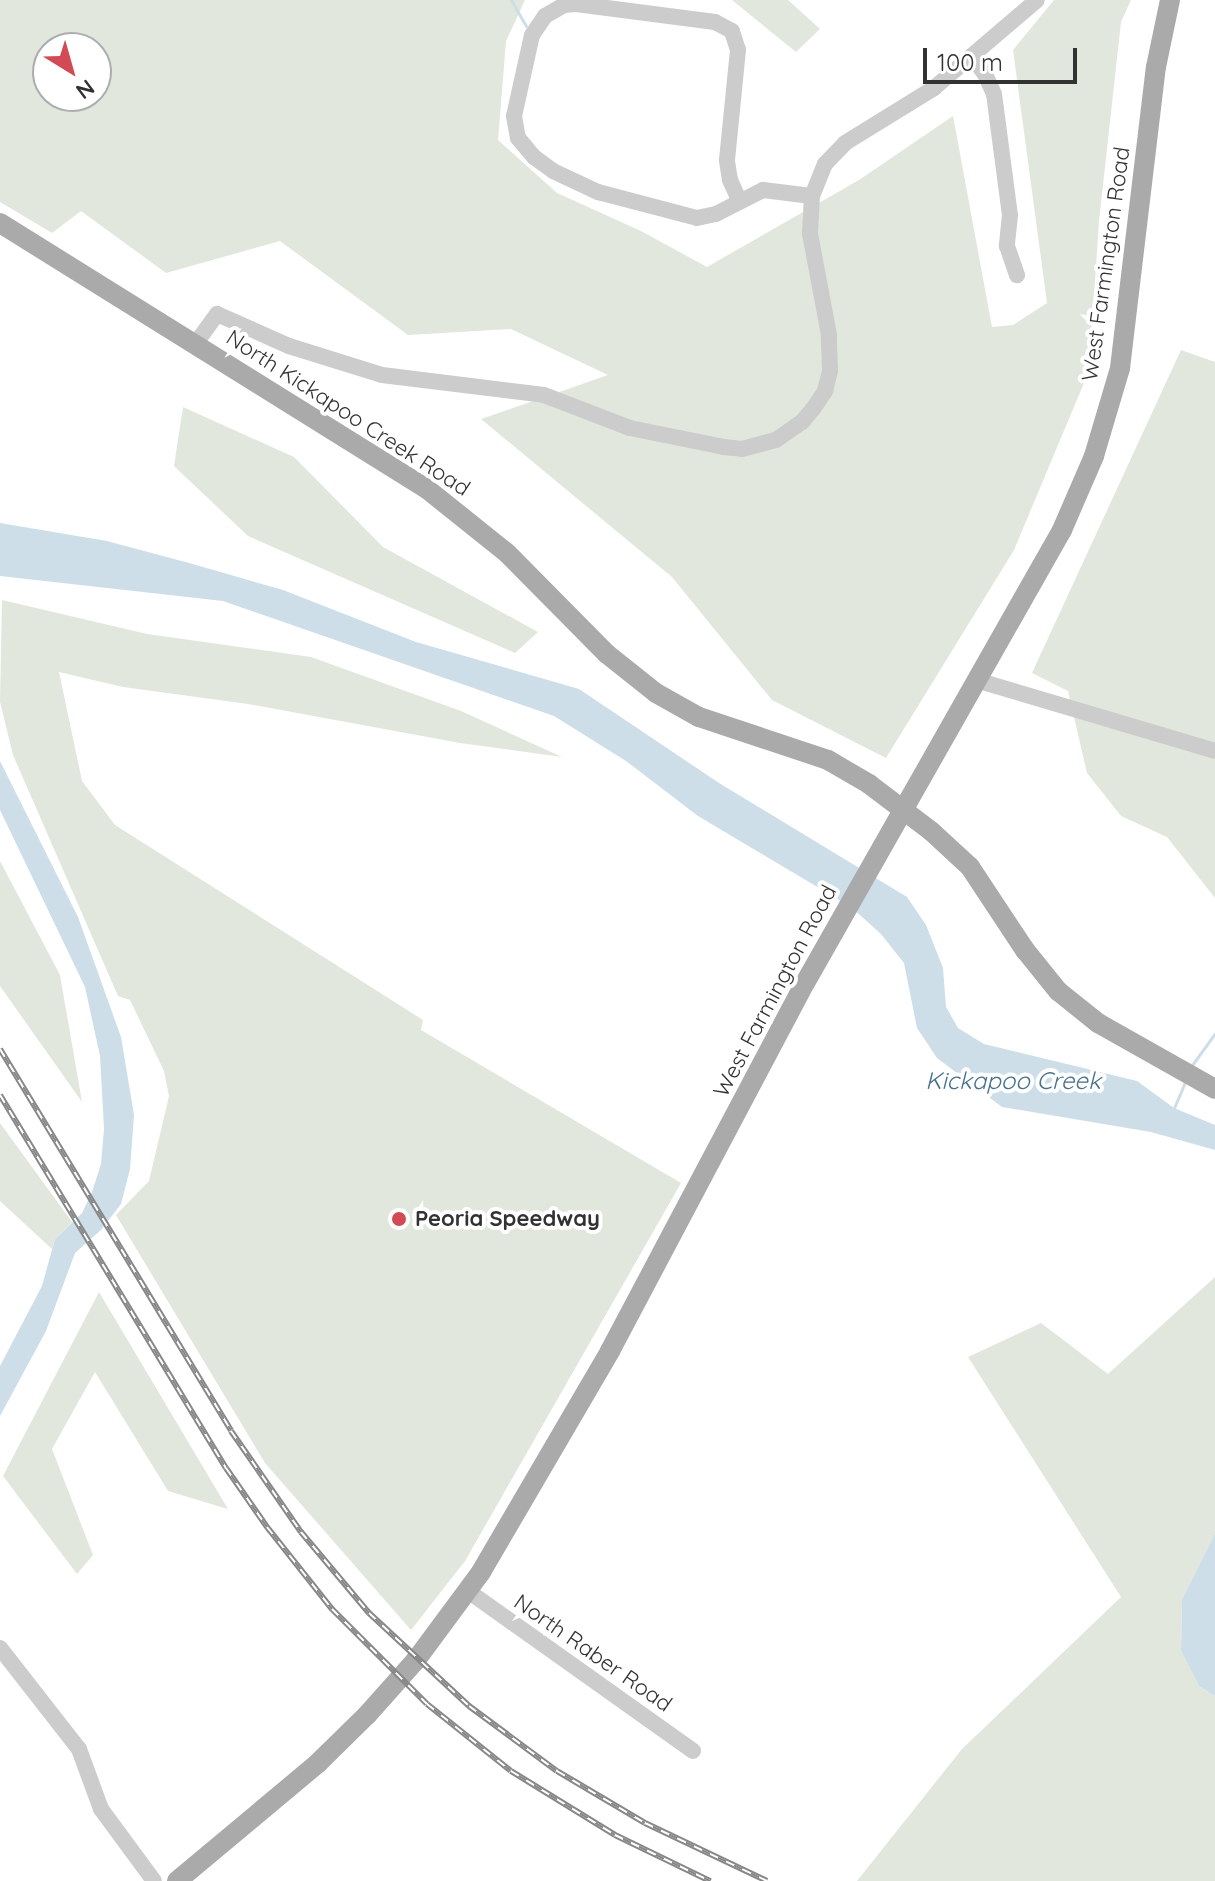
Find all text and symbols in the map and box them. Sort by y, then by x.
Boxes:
north arrow [32,32,112,112]
scale bar [927,32,1081,82]
text: 100 m [937,47,1003,77]
text: N [70,74,100,106]
street label: West Farmington Road [1076,145,1136,383]
street label: North Kickapoo Creek Road [221,324,475,502]
street label: West Farmington Road [708,881,842,1101]
water label: Kickapoo Creek [925,1067,1101,1095]
place label: Peoria Speedway [415,1206,600,1232]
marker: Peoria Speedway [390,1210,408,1228]
street label: North Raber Road [509,1589,677,1717]

